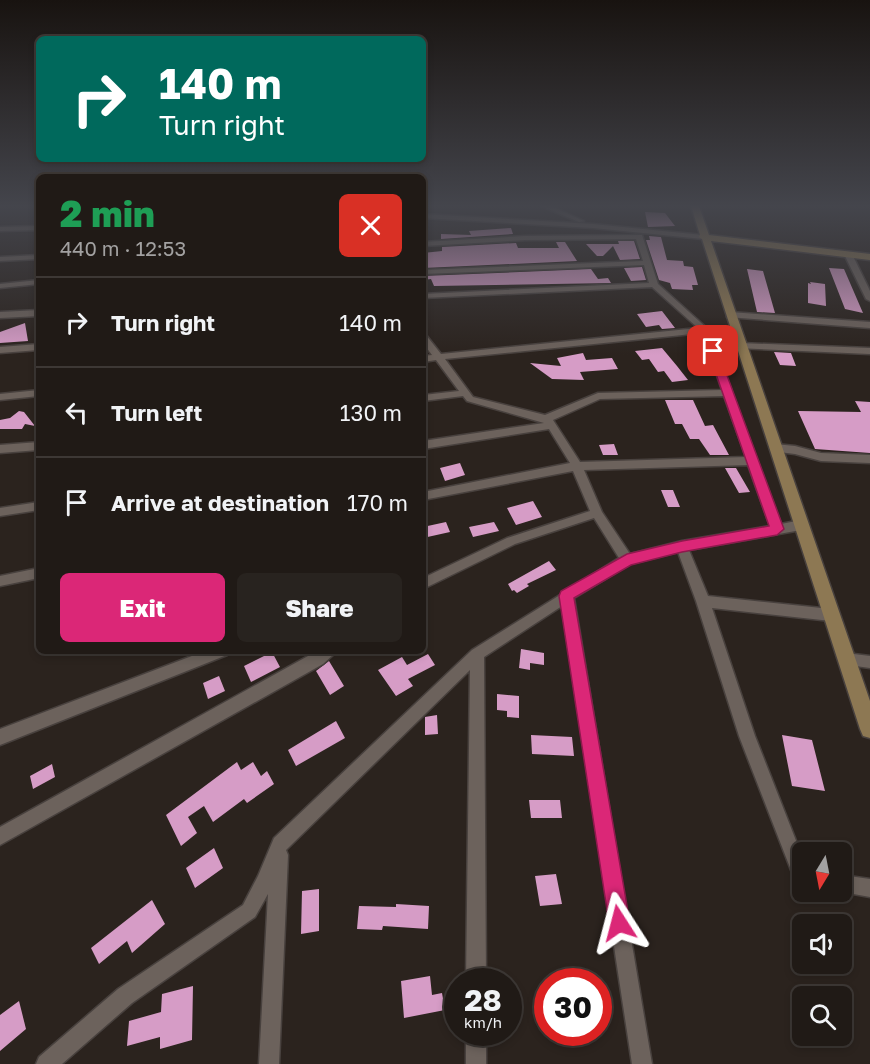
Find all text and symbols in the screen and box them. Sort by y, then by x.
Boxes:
text: 140 m [159,58,281,108]
icon: right [60,60,138,138]
text: Turn right [159,109,285,141]
text: 2 min [60,192,155,235]
button: close [339,194,402,257]
text: 440 m · 12:53 [60,236,186,260]
icon: right [60,306,93,339]
text: Turn right [111,309,215,336]
text: 140 m [339,309,402,336]
pin [687,325,738,376]
icon: arrive [696,334,729,367]
icon: left [60,396,93,429]
text: Turn left [111,399,202,426]
text: 130 m [340,399,402,426]
icon: arrive [60,486,93,519]
text: Arrive at destination [111,489,329,516]
text: 170 m [347,489,408,516]
button: Exit [60,573,225,642]
button: Share [237,573,402,642]
north arrow [792,842,852,902]
map controls [792,842,852,1046]
position arrow [587,891,651,955]
button: sound [792,914,852,974]
speed limit sign: 30 [534,968,612,1046]
text: 28 [464,982,502,1018]
button: search [792,986,852,1046]
text: km/h [464,1013,502,1031]

